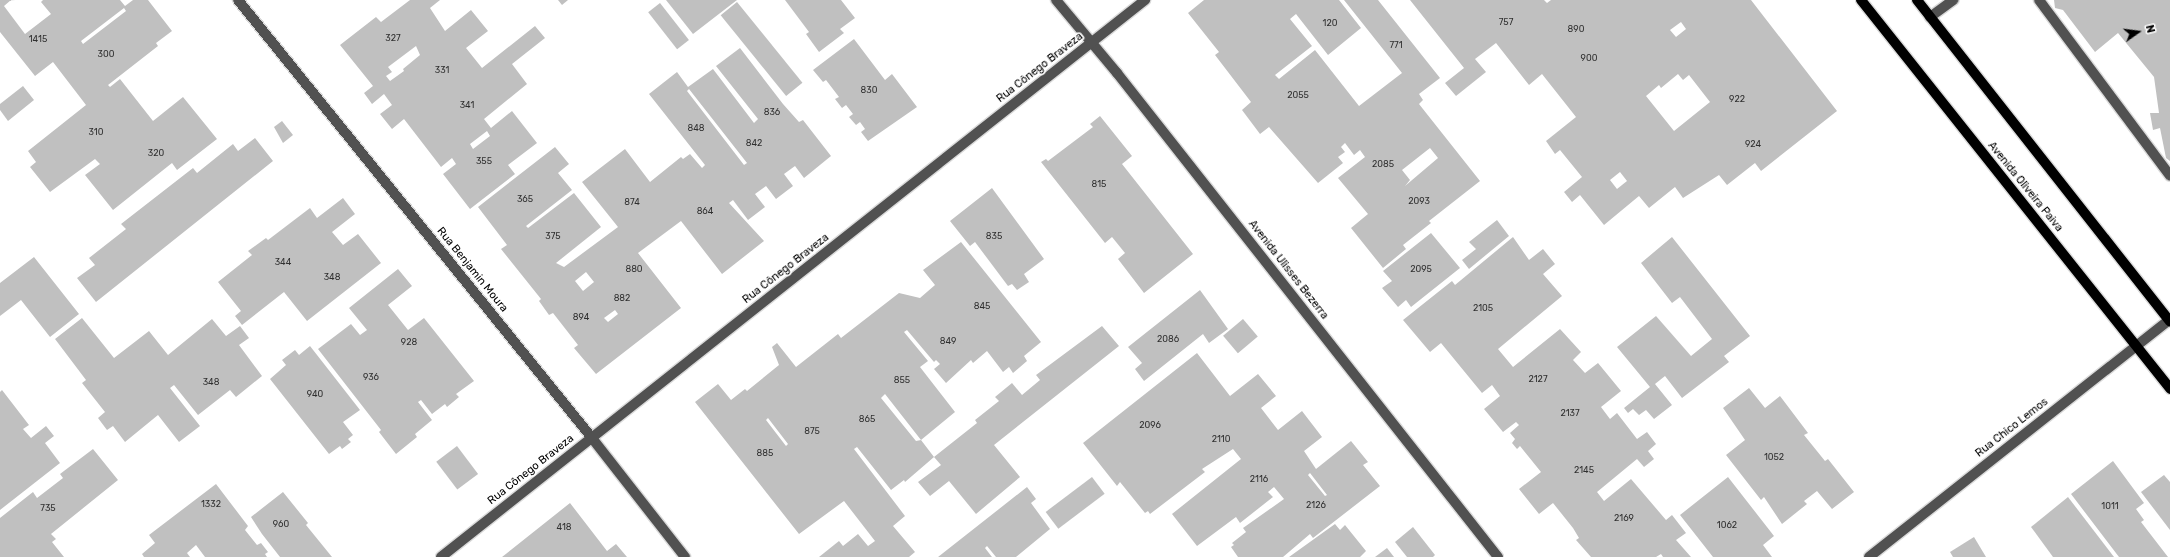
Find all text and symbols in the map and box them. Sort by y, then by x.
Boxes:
north arrow [2118,12,2158,52]
house number: 757 [1499,17,1513,27]
house number: 120 [1323,18,1337,28]
house number: 890 [1568,24,1584,34]
text: N [2143,24,2157,34]
street label: Rua Cônego Braveza [994,30,1086,106]
house number: 327 [385,33,401,43]
house number: 1415 [29,34,47,44]
house number: 771 [1389,40,1403,50]
house number: 300 [98,49,114,59]
house number: 900 [1581,53,1597,63]
house number: 331 [435,65,449,75]
house number: 830 [861,85,877,95]
house number: 2055 [1287,90,1309,100]
house number: 922 [1729,94,1745,104]
house number: 341 [460,100,474,110]
house number: 836 [764,107,780,117]
house number: 848 [687,123,705,133]
house number: 310 [89,127,103,137]
house number: 842 [746,138,762,148]
house number: 924 [1745,139,1761,149]
street label: Avenida Oliveira Paiva [1985,139,2065,235]
house number: 320 [148,148,164,158]
house number: 355 [476,156,492,166]
house number: 2085 [1372,159,1394,169]
house number: 815 [1092,179,1106,189]
house number: 365 [517,194,533,204]
house number: 2093 [1408,196,1430,206]
house number: 874 [624,197,640,207]
house number: 864 [697,206,713,216]
street label: Avenida Ulisses Bezerra [1245,218,1331,322]
street label: Rua Benjamin Moura [434,225,510,315]
house number: 375 [545,231,561,241]
street label: Rua Cônego Braveza [740,231,832,307]
house number: 835 [986,231,1002,241]
house number: 344 [275,257,291,267]
house number: 880 [625,264,643,274]
house number: 2095 [1410,264,1432,274]
house number: 348 [324,272,340,282]
house number: 882 [614,293,630,303]
house number: 845 [974,301,990,311]
house number: 2105 [1473,303,1493,313]
house number: 894 [573,312,589,322]
house number: 2086 [1157,334,1179,344]
house number: 849 [940,336,956,346]
house number: 928 [401,337,417,347]
house number: 936 [363,372,379,382]
house number: 2127 [1528,374,1548,384]
house number: 855 [894,375,910,385]
house number: 348 [203,377,219,387]
house number: 940 [307,389,323,399]
street label: Rua Chico Lemos [1973,396,2051,460]
house number: 2137 [1560,408,1580,418]
house number: 865 [859,414,875,424]
house number: 2096 [1139,420,1161,430]
house number: 875 [804,426,820,436]
street label: Rua Cônego Braveza [485,432,577,508]
house number: 2110 [1212,434,1230,444]
house number: 885 [757,448,773,458]
house number: 1052 [1764,452,1784,462]
house number: 2145 [1574,465,1594,475]
house number: 2116 [1250,474,1268,484]
house number: 1332 [201,499,221,509]
house number: 2126 [1306,500,1326,510]
house number: 1011 [2101,501,2119,511]
house number: 735 [40,503,56,513]
house number: 2169 [1614,513,1634,523]
house number: 960 [273,519,289,529]
house number: 1062 [1717,520,1737,530]
house number: 418 [557,522,571,532]

